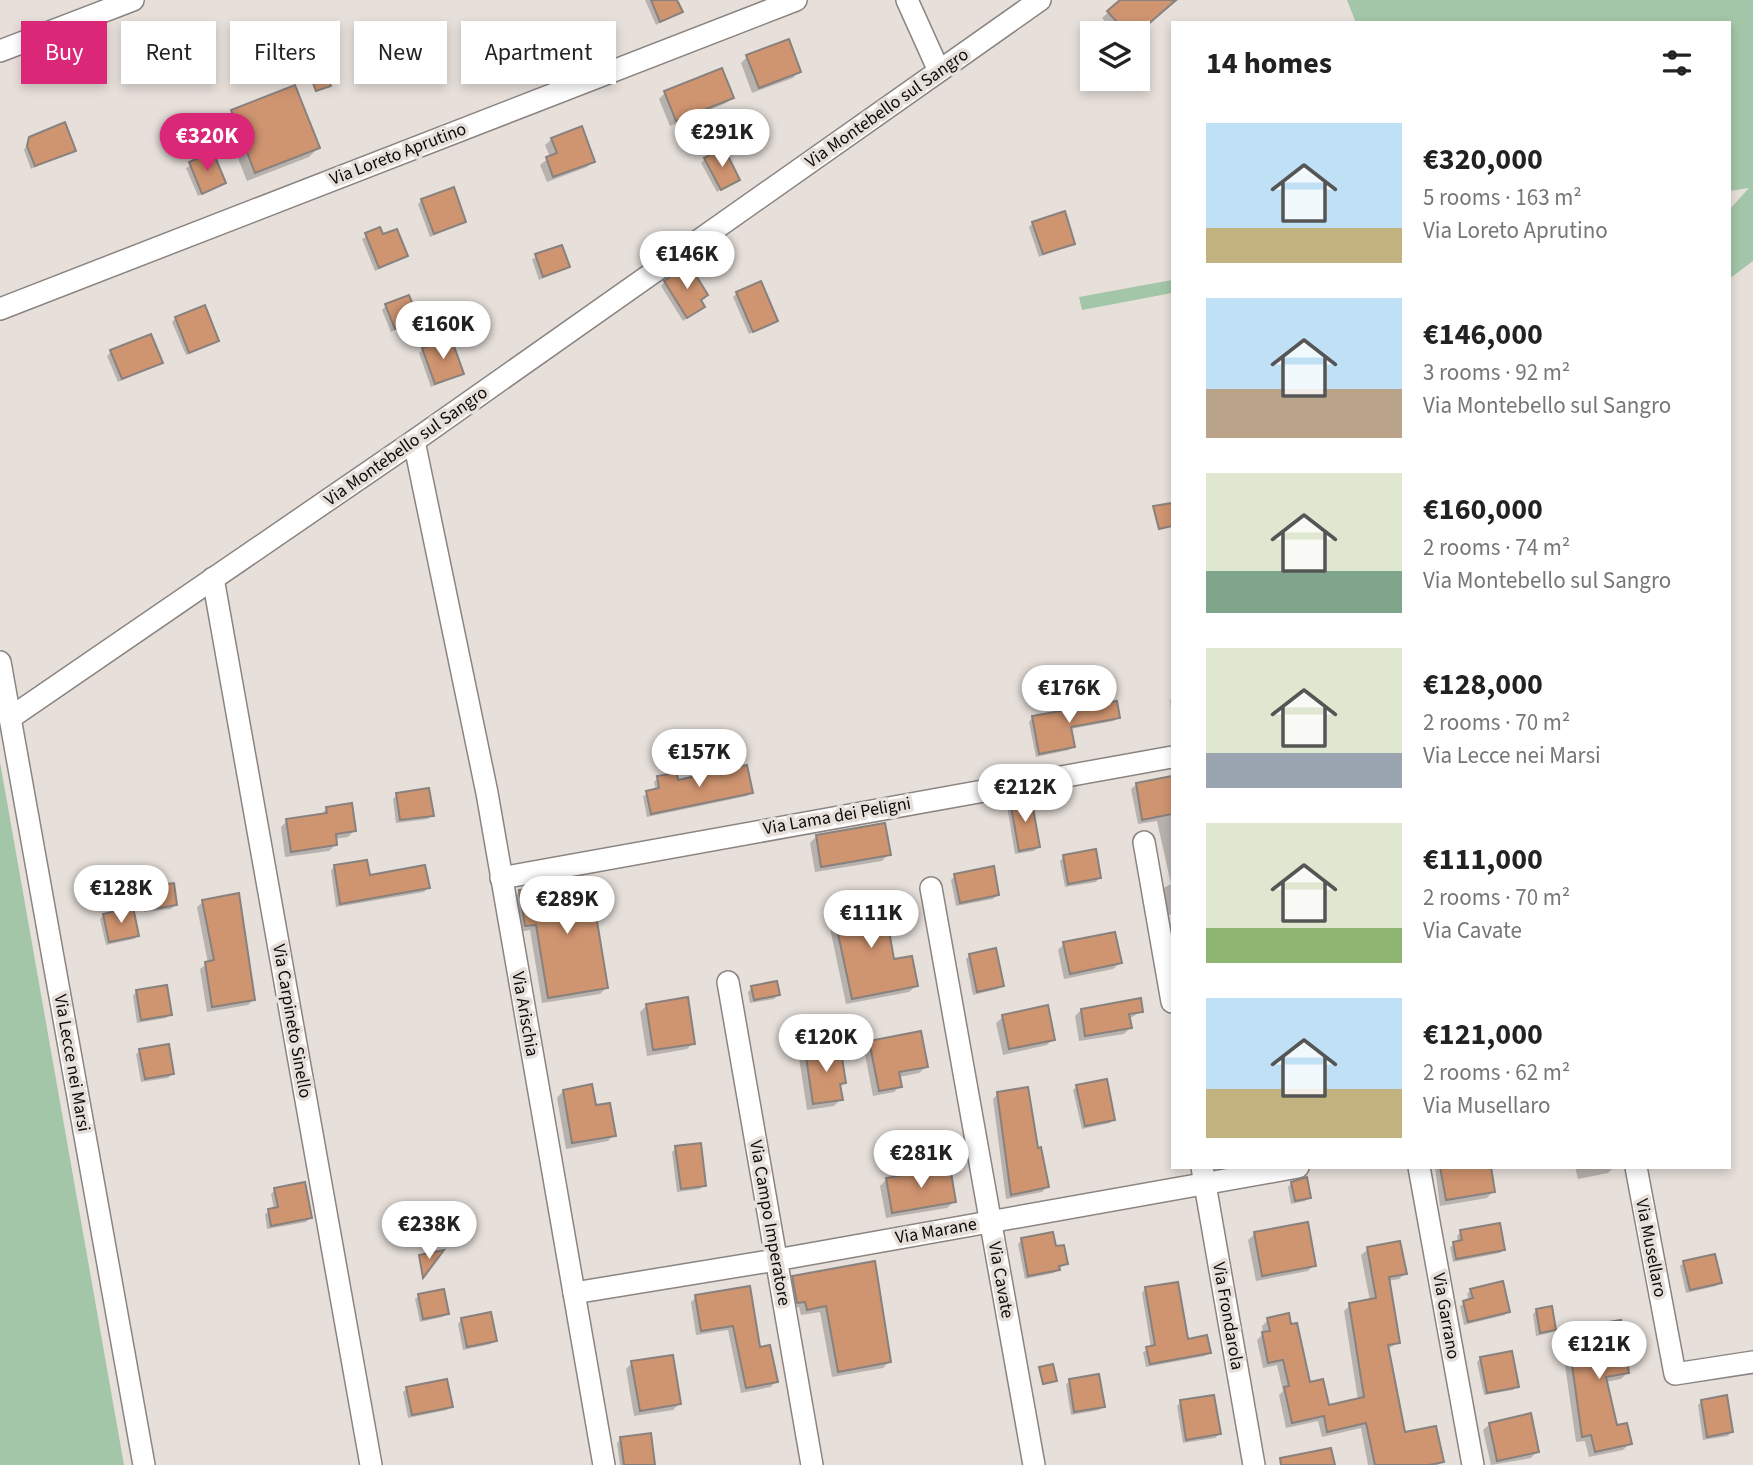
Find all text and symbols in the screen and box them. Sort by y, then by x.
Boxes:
chip: Buy [21,21,107,84]
chip: Rent [121,21,216,84]
chip: Filters [230,21,340,84]
chip: New [354,21,447,84]
chip: Apartment [461,21,616,84]
map controls [1080,21,1150,91]
button: layers [1080,21,1150,91]
street label: Via Montebello sul Sangro [800,42,974,174]
text: 14 homes [1206,42,1332,85]
icon: filters [1658,44,1696,82]
pin: €291K [673,110,771,169]
pin: €320K [158,114,256,173]
text: €291K [691,115,753,148]
street label: Via Loreto Aprutino [326,116,470,192]
text: €320K [176,119,238,152]
text: €320,000 [1423,138,1543,181]
icon: home [1262,151,1346,235]
text: 5 rooms · 163 m² [1423,181,1582,214]
text: Via Loreto Aprutino [1423,214,1608,247]
pin: €146K [638,232,736,291]
text: €146K [656,237,718,270]
pin: €160K [394,302,492,361]
text: €160K [412,307,474,340]
text: €146,000 [1423,313,1543,356]
icon: home [1262,326,1346,410]
text: 3 rooms · 92 m² [1423,356,1570,389]
street label: Via Montebello sul Sangro [319,380,493,512]
text: Via Montebello sul Sangro [1423,389,1671,422]
text: €160,000 [1423,488,1543,531]
icon: home [1262,501,1346,585]
text: 2 rooms · 74 m² [1423,531,1570,564]
text: Via Montebello sul Sangro [1423,564,1671,597]
text: €128,000 [1423,663,1543,706]
pin: €176K [1020,666,1118,725]
text: €176K [1038,671,1100,704]
icon: home [1262,676,1346,760]
text: 2 rooms · 70 m² [1423,706,1570,739]
pin: €157K [650,730,748,789]
text: €157K [668,735,730,768]
text: Via Lecce nei Marsi [1423,739,1601,772]
pin: €212K [976,764,1074,824]
text: €212K [994,770,1056,803]
street label: Via Lama dei Peligni [761,791,913,841]
text: €111,000 [1423,838,1543,881]
icon: home [1262,851,1346,935]
pin: €128K [72,866,170,925]
text: €128K [90,871,152,904]
pin: €289K [518,876,616,936]
text: 2 rooms · 70 m² [1423,881,1570,914]
text: €289K [536,882,598,915]
pin: €111K [822,890,920,950]
text: €111K [840,896,902,929]
text: Via Cavate [1423,914,1522,947]
street label: Via Carpineto Sinello [266,942,318,1100]
street label: Via Arischia [505,970,545,1058]
street label: Via Lecce nei Marsi [48,992,96,1134]
text: €121,000 [1423,1013,1543,1056]
pin: €120K [777,1014,875,1074]
text: €120K [795,1020,857,1053]
icon: home [1262,1026,1346,1110]
text: 2 rooms · 62 m² [1423,1056,1570,1089]
text: Via Musellaro [1423,1089,1551,1122]
pin: €281K [872,1130,970,1190]
text: €281K [890,1136,952,1169]
street label: Via Campo Imperatore [743,1138,797,1308]
street label: Via Musellaro [1629,1197,1673,1299]
pin: €238K [380,1202,478,1261]
text: €238K [398,1207,460,1240]
street label: Via Marane [893,1212,979,1250]
street label: Via Cavate [982,1240,1020,1320]
street label: Via Frondarola [1206,1260,1250,1372]
street label: Via Garrano [1426,1271,1466,1361]
pin: €121K [1550,1322,1648,1381]
text: €121K [1568,1327,1630,1360]

